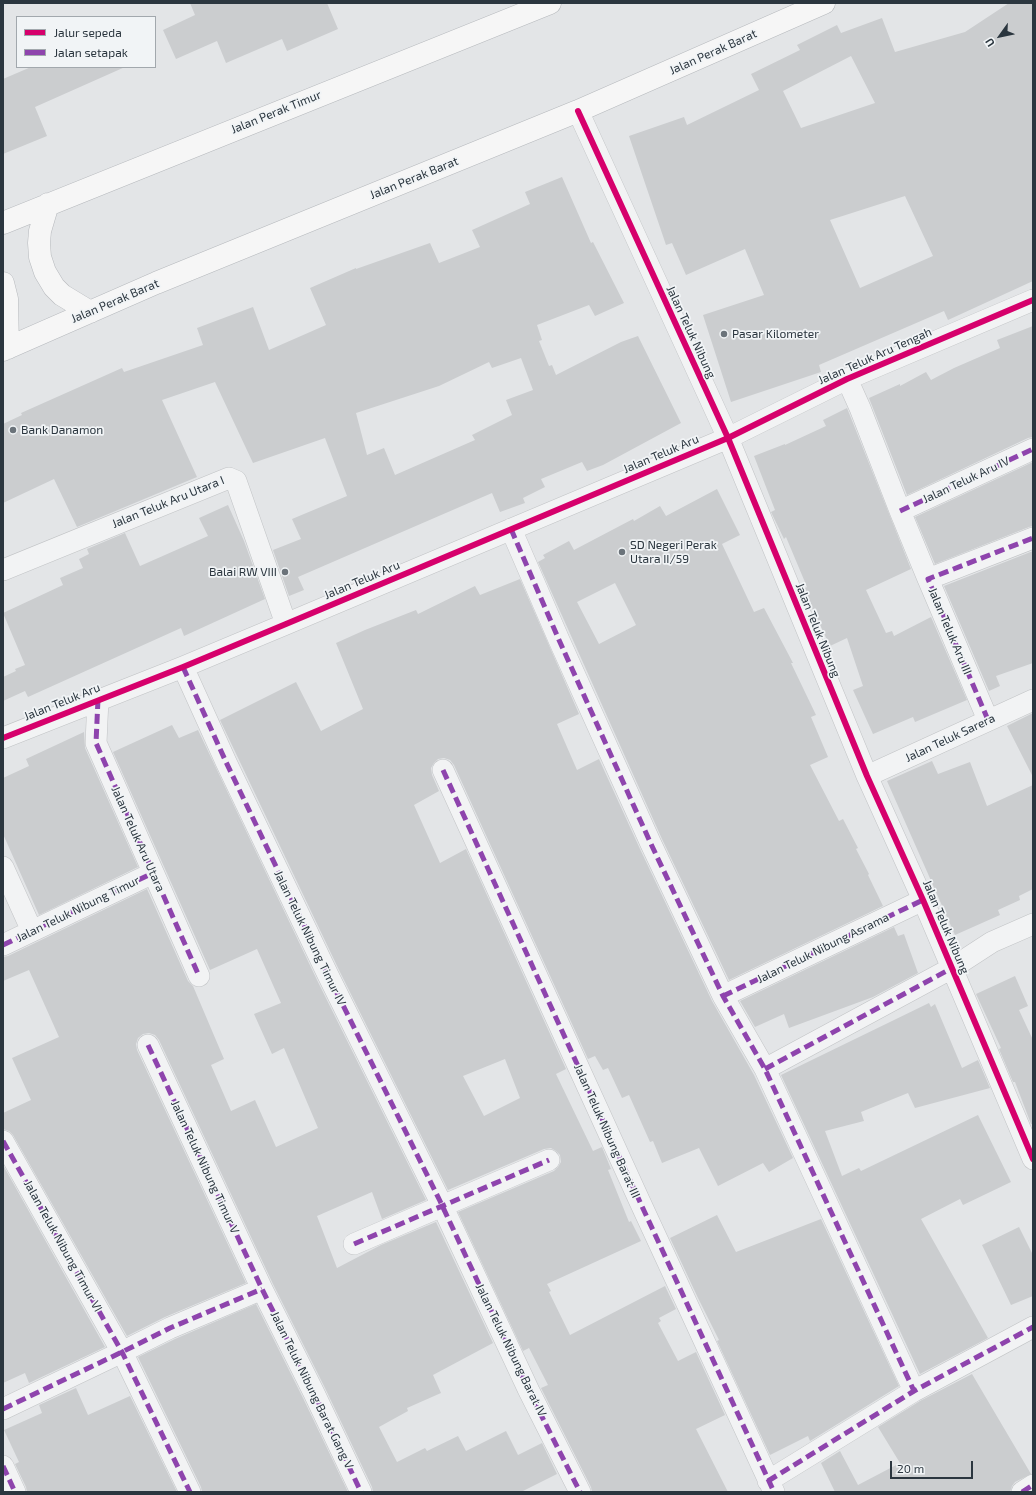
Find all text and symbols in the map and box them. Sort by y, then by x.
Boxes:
legend [16,16,156,68]
north arrow [980,16,1020,56]
text: Jalur sepeda [54,25,122,39]
street label: Jalan Perak Barat [667,26,759,78]
text: U [982,36,997,50]
text: Jalan setapak [54,45,128,59]
street label: Jalan Perak Timur [229,87,323,137]
street label: Jalan Perak Barat [368,154,460,202]
street label: Jalan Perak Barat [69,276,161,326]
street label: Jalan Teluk Nibung [663,283,719,381]
street label: Jalan Teluk Aru Tengah [816,324,934,388]
place label: Pasar Kilometer [732,327,819,341]
marker: Pasar Kilometer [719,329,729,339]
place label: Bank Danamon [21,423,103,437]
marker: Bank Danamon [8,425,18,435]
street label: Jalan Teluk Aru [621,432,701,476]
street label: Jalan Teluk Aru IV [920,454,1012,506]
street label: Jalan Teluk Aru Utara I [110,473,226,531]
place label: SD Negeri Perak Utara II/59 [630,538,717,566]
marker: SD Negeri Perak Utara II/59 [617,547,627,557]
street label: Jalan Teluk Aru [322,558,402,602]
place label: Balai RW VIII [209,565,277,579]
marker: Balai RW VIII [280,567,290,577]
street label: Jalan Teluk Nibung [792,581,844,679]
street label: Jalan Teluk Aru III [925,585,975,677]
street label: Jalan Teluk Aru [22,680,102,724]
street label: Jalan Teluk Sarera [903,711,997,765]
street label: Jalan Teluk Aru Utara [108,784,168,894]
street label: Jalan Teluk Nibung Timur IV [271,868,349,1008]
street label: Jalan Teluk Nibung Timur [14,873,142,945]
street label: Jalan Teluk Nibung [920,878,972,976]
street label: Jalan Teluk Nibung Asrama [755,910,891,986]
street label: Jalan Teluk Nibung Barat III [571,1062,643,1200]
street label: Jalan Teluk Nibung Timur V [168,1098,242,1236]
street label: Jalan Teluk Nibung Timur VI [21,1178,105,1314]
street label: Jalan Teluk Nibung Barat IV [472,1281,550,1419]
street label: Jalan Teluk Nibung Barat Gang V [267,1309,357,1471]
scale bar [892,1453,975,1479]
text: 20 m [897,1461,924,1475]

